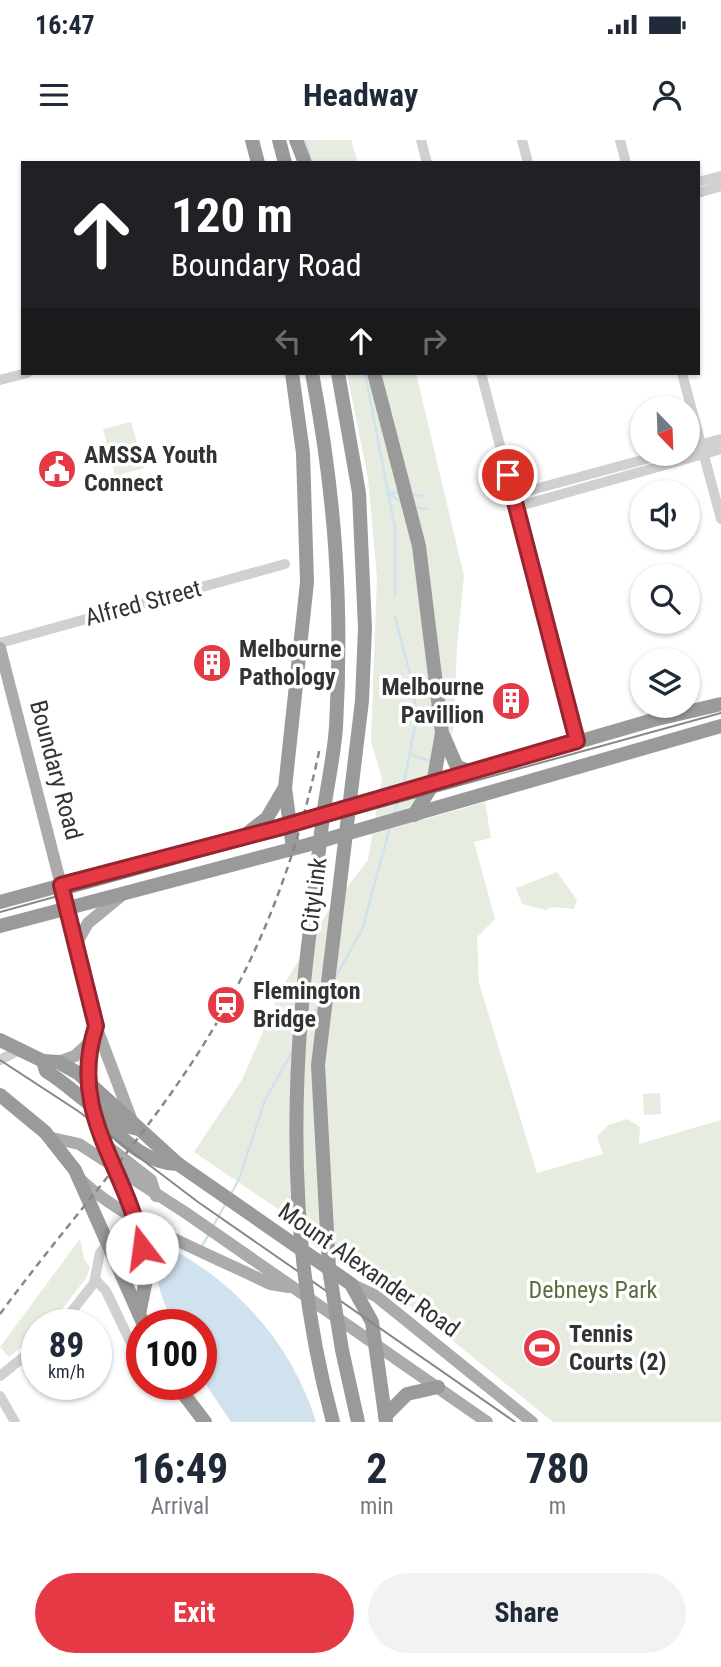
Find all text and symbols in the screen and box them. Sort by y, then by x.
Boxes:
text: 16:47 [35,10,95,40]
icon: menu [35,76,73,114]
text: Headway [303,76,418,114]
icon: person [648,76,686,114]
text: 120 m [171,187,293,244]
icon: ahead [56,189,147,280]
text: Boundary Road [171,246,362,284]
icon: left [269,322,307,360]
icon: ahead [342,322,380,360]
icon: right [415,322,453,360]
north arrow [630,396,700,466]
map controls [630,396,700,718]
place label: AMSSA Youth Connect [84,441,217,497]
pin [478,445,538,505]
public building icon: AMSSA Youth Connect [36,448,78,490]
icon: arrive [489,456,527,494]
button: sound [630,480,700,550]
button: search [630,564,700,634]
street label: Alfred Street [82,574,204,632]
place label: Melbourne Pathology [239,635,342,691]
building icon: Melbourne Pathology [191,642,233,684]
button: layers [630,648,700,718]
place label: Melbourne Pavillion [381,673,484,729]
building icon: Melbourne Pavillion [490,680,532,722]
street label: Boundary Road [24,697,88,843]
street label: CityLink [295,856,333,934]
place label: Flemington Bridge [253,977,360,1033]
station icon: Flemington Bridge [205,984,247,1026]
street label: Mount Alexander Road [273,1197,465,1343]
position arrow [105,1211,179,1285]
park label: Debneys Park [529,1276,658,1304]
speed limit sign: 100 [126,1309,217,1400]
place label: Tennis Courts (2) [569,1320,666,1376]
text: 89 [49,1325,84,1366]
sports icon: Tennis Courts (2) [521,1327,563,1369]
text: km/h [48,1361,85,1382]
text: 16:49 [132,1444,228,1493]
text: 2 [366,1444,387,1493]
text: 780 [525,1444,589,1493]
text: Arrival [151,1493,209,1520]
text: min [360,1493,394,1520]
text: m [549,1493,566,1520]
button: Exit [35,1573,354,1653]
button: Share [368,1573,686,1653]

